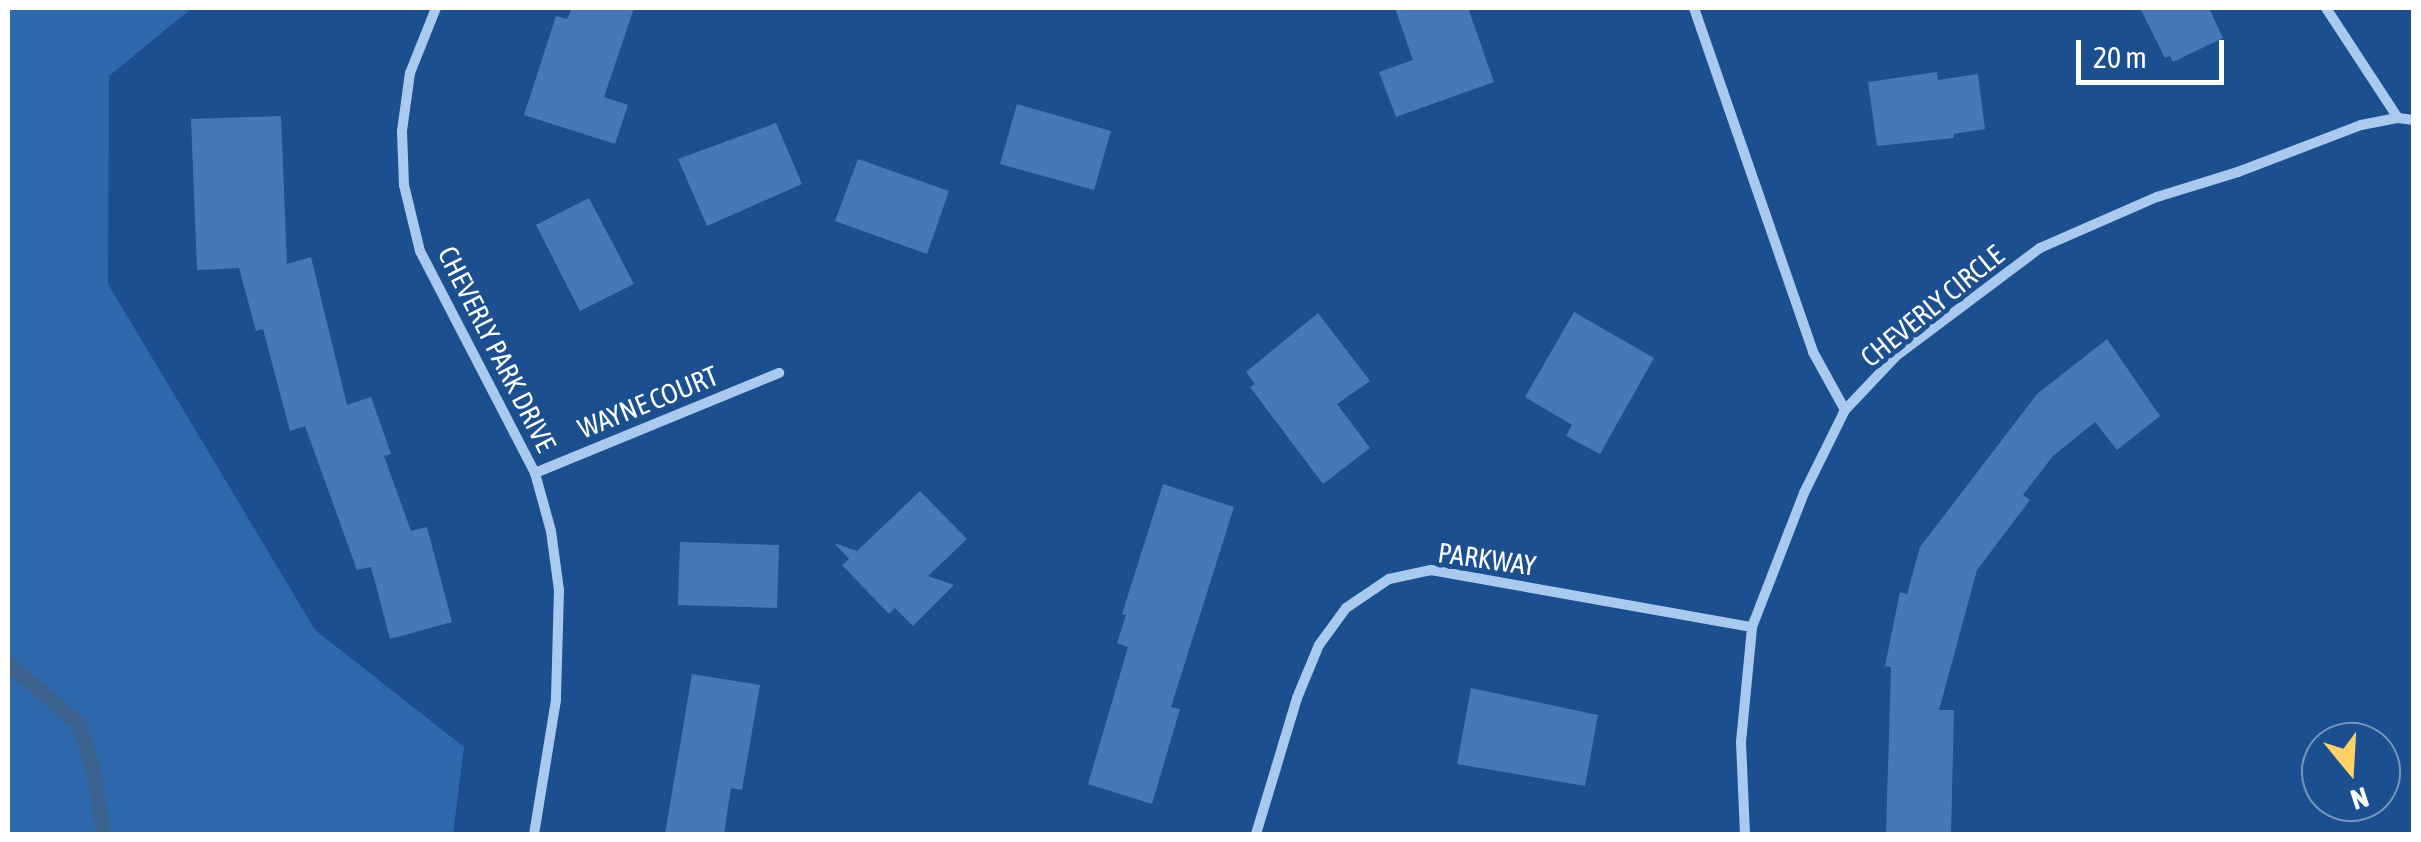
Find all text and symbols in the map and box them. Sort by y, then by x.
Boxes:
scale bar [2081,20,2228,82]
text: 20 m [2093,40,2147,74]
street label: CHEVERLY CIRCLE [1854,238,2010,374]
street label: CHEVERLY PARK DRIVE [431,241,563,457]
street label: WAYNE COURT [573,359,723,445]
street label: PARKWAY [1436,536,1538,582]
north arrow [2301,722,2401,822]
text: N [2347,781,2372,816]

